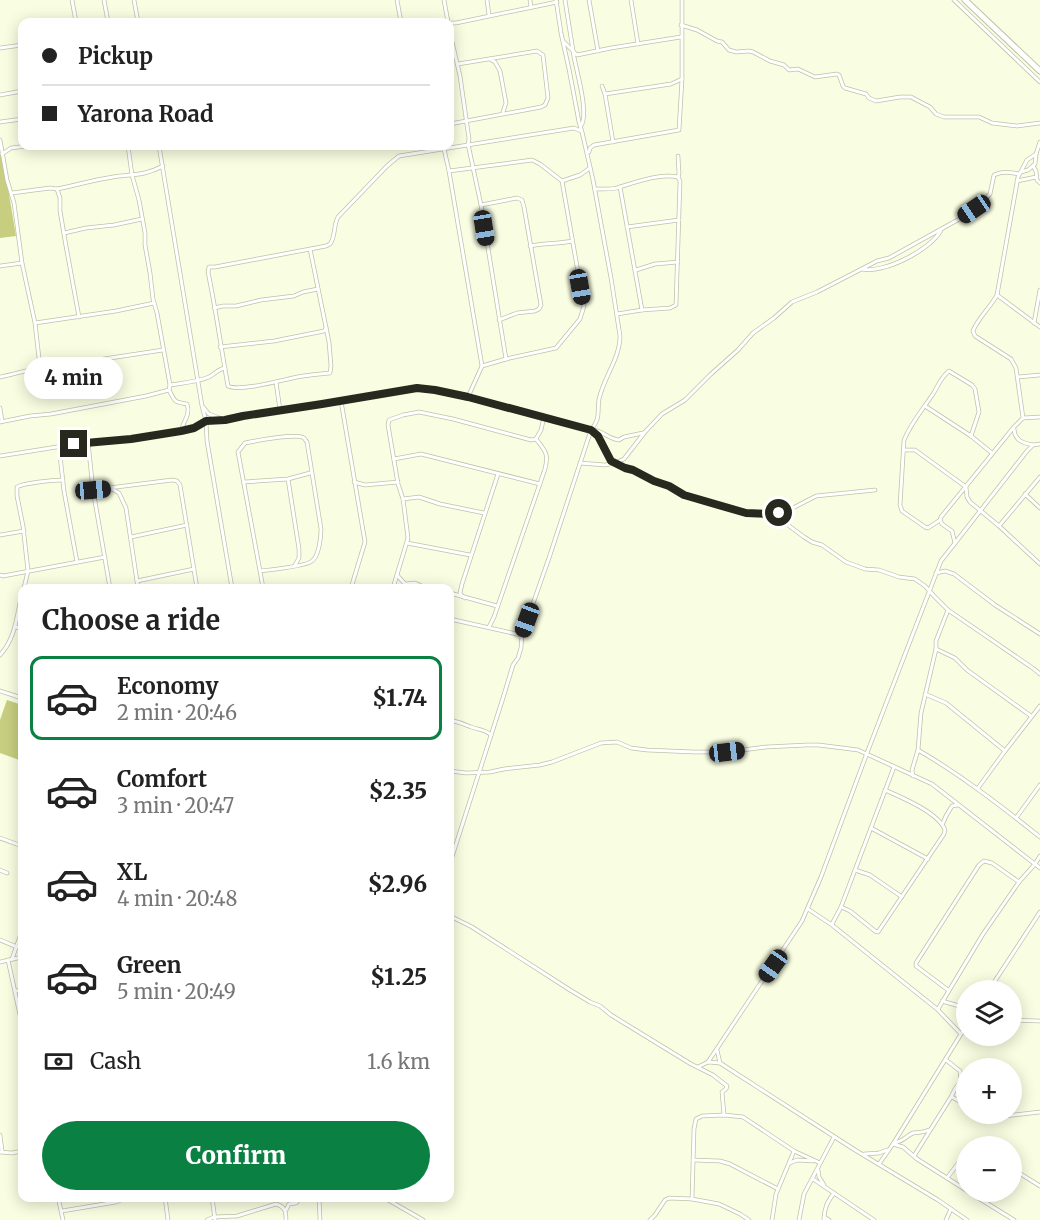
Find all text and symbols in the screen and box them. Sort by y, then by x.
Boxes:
text: Pickup [78,42,153,70]
text: Yarona Road [78,100,214,128]
car [954,191,994,227]
car [472,209,496,247]
car [568,268,592,306]
callout: 4 min [25,357,124,399]
text: 4 min [44,365,103,390]
route end [60,430,87,457]
car [74,479,112,501]
route start [765,499,792,526]
car [512,600,542,640]
text: Choose a ride [42,603,220,637]
icon: car [45,671,99,725]
text: Economy [117,672,218,700]
text: $1.74 [372,684,427,712]
text: 2 min · 20:46 [117,700,237,725]
car [708,741,746,763]
icon: car [45,764,99,818]
text: Comfort [117,765,207,793]
text: $2.35 [369,777,427,805]
text: 3 min · 20:47 [117,793,234,818]
icon: car [45,857,99,911]
text: XL [117,858,147,886]
text: $2.96 [368,870,427,898]
text: 4 min · 20:48 [117,886,237,911]
car [755,946,791,986]
icon: car [45,950,99,1004]
text: Green [117,951,181,979]
text: $1.25 [370,963,427,991]
text: 5 min · 20:49 [117,979,236,1004]
map controls [956,980,1022,1202]
button: layers [956,980,1022,1046]
icon: cash [42,1045,75,1078]
text: Cash [90,1047,141,1075]
text: 1.6 km [367,1049,430,1074]
button: + [956,1058,1022,1124]
button: Confirm [42,1121,430,1190]
button: − [956,1136,1022,1202]

